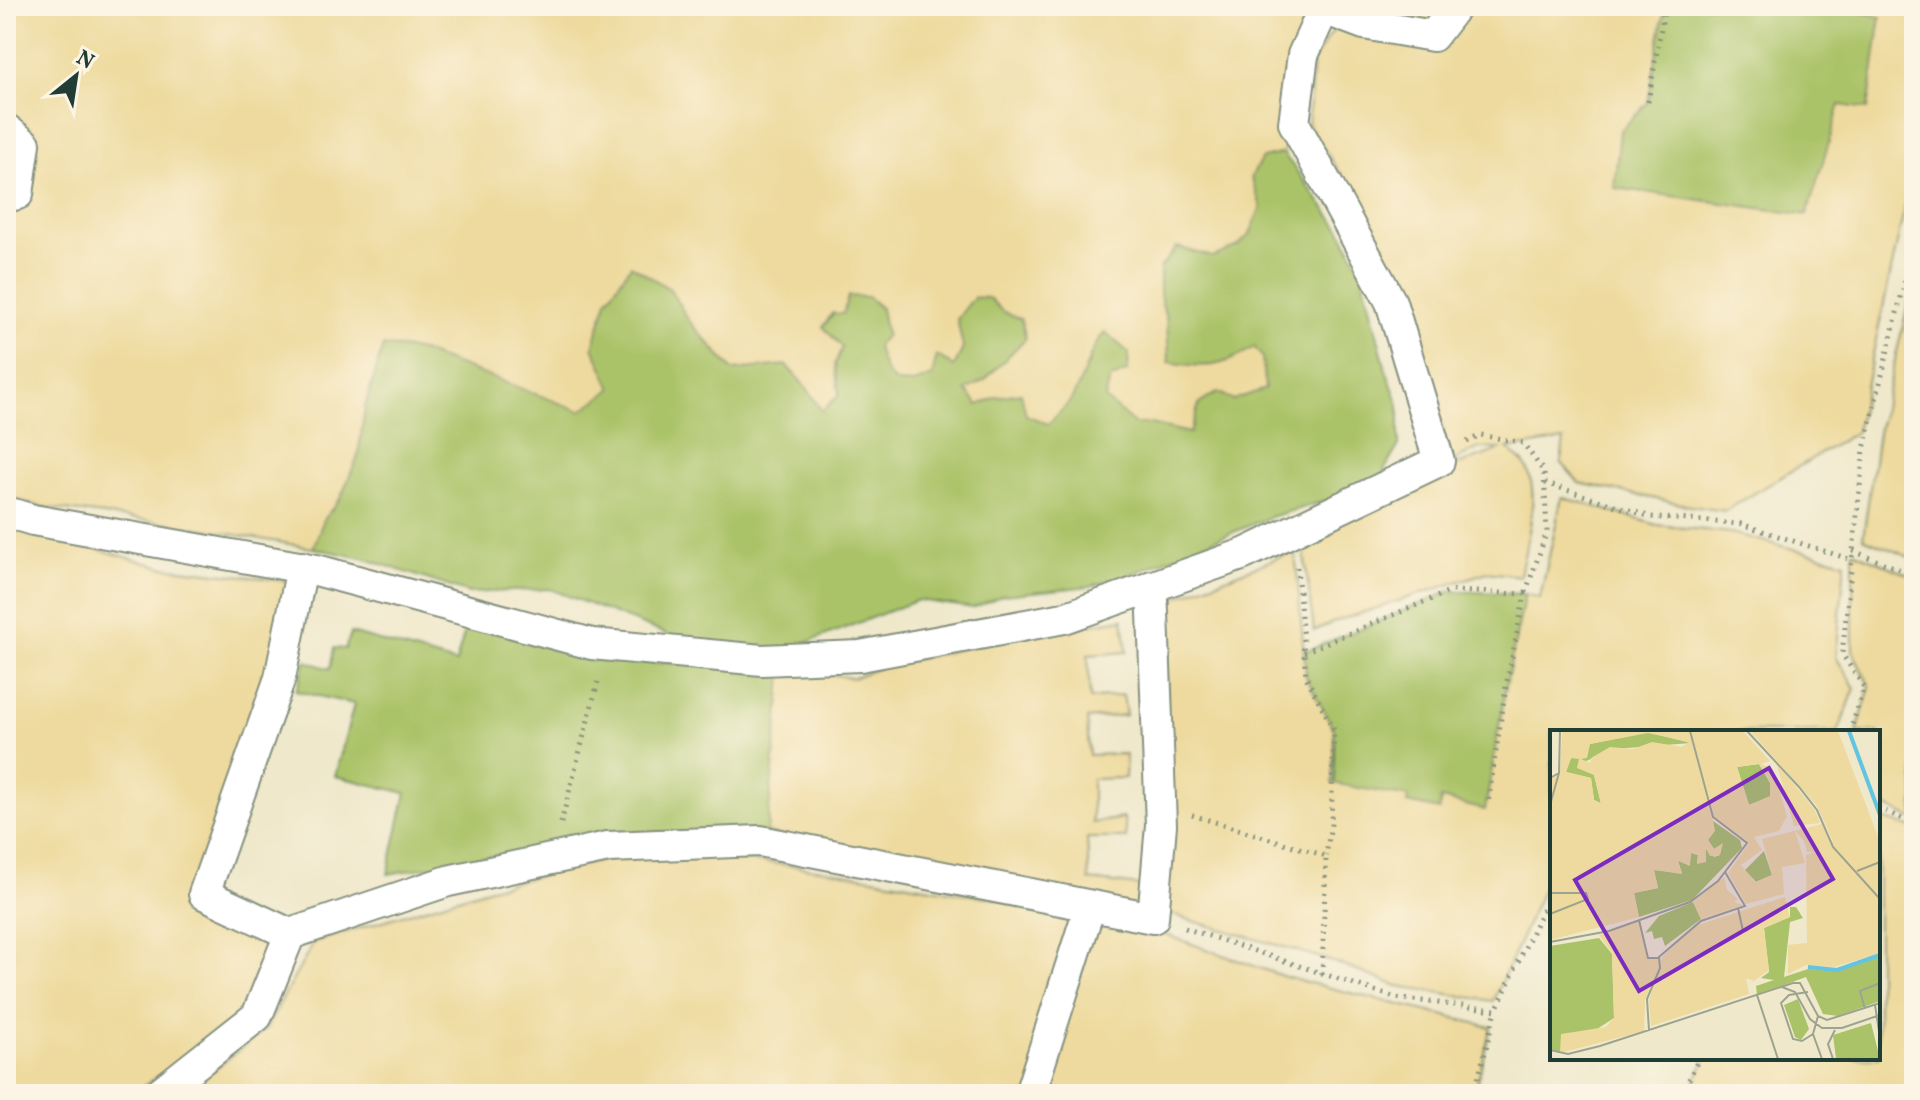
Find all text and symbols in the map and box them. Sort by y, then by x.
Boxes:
north arrow [36,36,116,116]
text: N [70,43,99,78]
inset map [1550,730,1880,1060]

